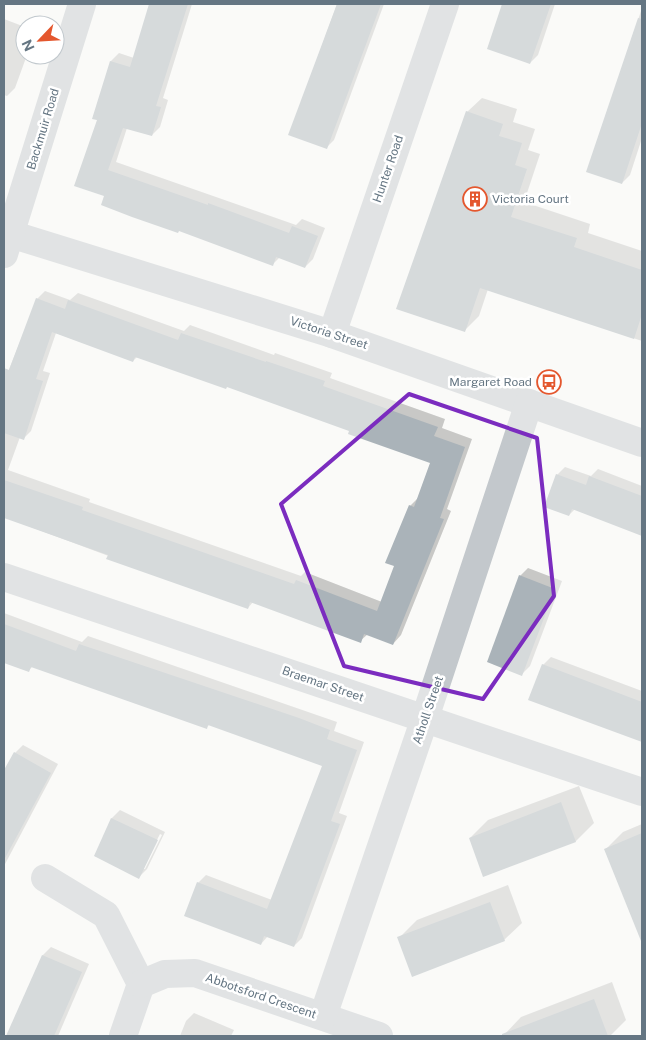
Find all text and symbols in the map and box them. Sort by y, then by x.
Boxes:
north arrow [15,15,65,65]
text: N [19,37,38,54]
street label: Backmuir Road [24,87,62,171]
street label: Hunter Road [370,134,406,204]
building icon: Victoria Court [462,186,488,212]
place label: Victoria Court [492,192,569,206]
street label: Victoria Street [288,314,370,352]
bus stop icon: Margaret Road [536,369,562,395]
place label: Margaret Road [449,375,532,389]
street label: Braemar Street [280,663,366,705]
street label: Atholl Street [410,674,446,746]
street label: Abbotsford Crescent [204,970,319,1022]

